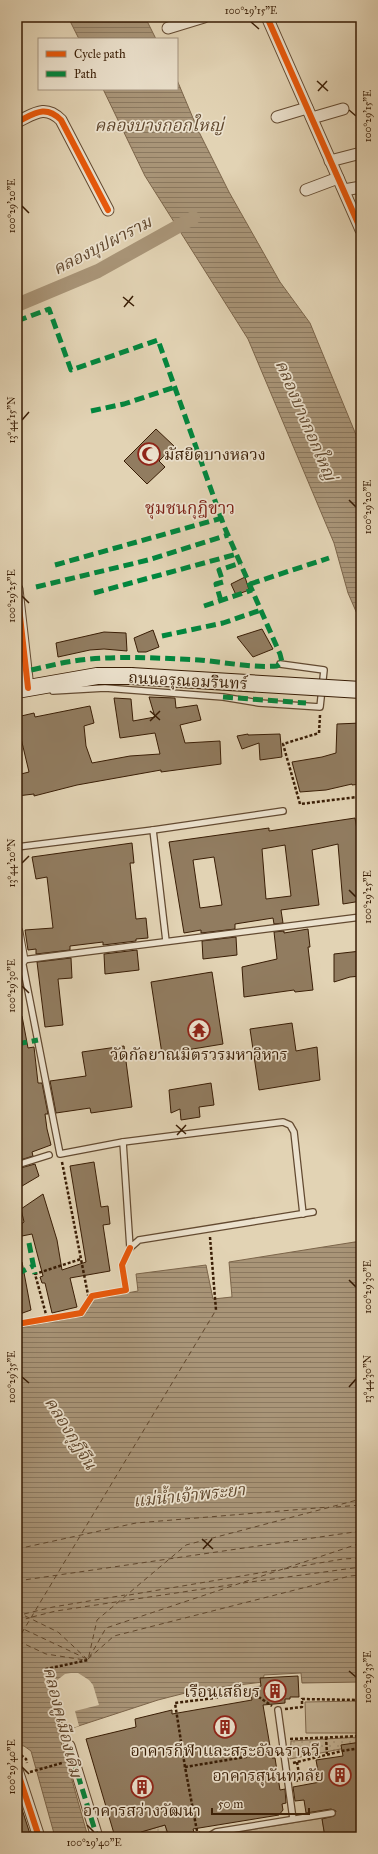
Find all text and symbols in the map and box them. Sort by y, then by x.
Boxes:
text: 100°29'15"E [225,5,277,17]
legend [38,38,178,90]
text: Cycle path [74,47,126,61]
text: Path [74,67,97,81]
text: 100°29'15"E [362,90,374,142]
water label: คลองบางกอกใหญ่ [94,113,227,136]
text: 100°29'20"E [6,179,18,233]
water label: คลองบุปผาราม [49,211,156,279]
water label: คลองบางกอกใหญ่ [271,356,343,486]
text: 13°44'15"N [6,396,18,443]
mosque icon: มัสยิดบางหลวง [136,441,162,467]
place label: มัสยิดบางหลวง [164,445,266,464]
text: 100°29'20"E [362,480,374,534]
district label: ชุมชนกุฎิขาว [145,498,235,520]
text: 100°29'25"E [6,569,18,623]
street label: ถนนอรุณอมรินทร์ [128,668,249,695]
text: 13°44'20"N [6,838,18,888]
text: 100°29'25"E [362,870,374,924]
text: 100°29'30"E [6,959,18,1013]
temple icon: วัดกัลยาณมิตรวรมหาวิหาร [186,1017,212,1043]
place label: วัดกัลยาณมิตรวรมหาวิหาร [110,1045,288,1064]
text: 100°29'30"E [362,1260,374,1314]
text: 100°29'35"E [6,1351,18,1403]
text: 13°44'30"N [362,1354,374,1403]
water label: คลองกุฎีจีน [40,1393,102,1474]
water label: แม่น้ำเจ้าพระยา [132,1477,247,1512]
text: 100°29'35"E [362,1651,374,1703]
water label: คลองคูเมืองเดิม [39,1665,87,1780]
building icon: เรือนเสถียร [262,1678,288,1704]
place label: เรือนเสถียร [184,1682,260,1701]
building icon: อาคารกีฬาและสระอัจฉราฉวี [212,1714,238,1740]
text: 100°29'40"E [6,1739,18,1795]
place label: อาคารกีฬาและสระอัจฉราฉวี [130,1741,320,1760]
building icon: อาคารสุนันทาลัย [327,1762,353,1788]
place label: อาคารสุนันทาลัย [213,1766,324,1787]
building icon: อาคารสว่างวัฒนา [129,1774,155,1800]
scale bar [212,1790,309,1816]
text: 50 m [218,1797,243,1811]
place label: อาคารสว่างวัฒนา [83,1801,201,1820]
text: 100°29'40"E [66,1837,122,1849]

